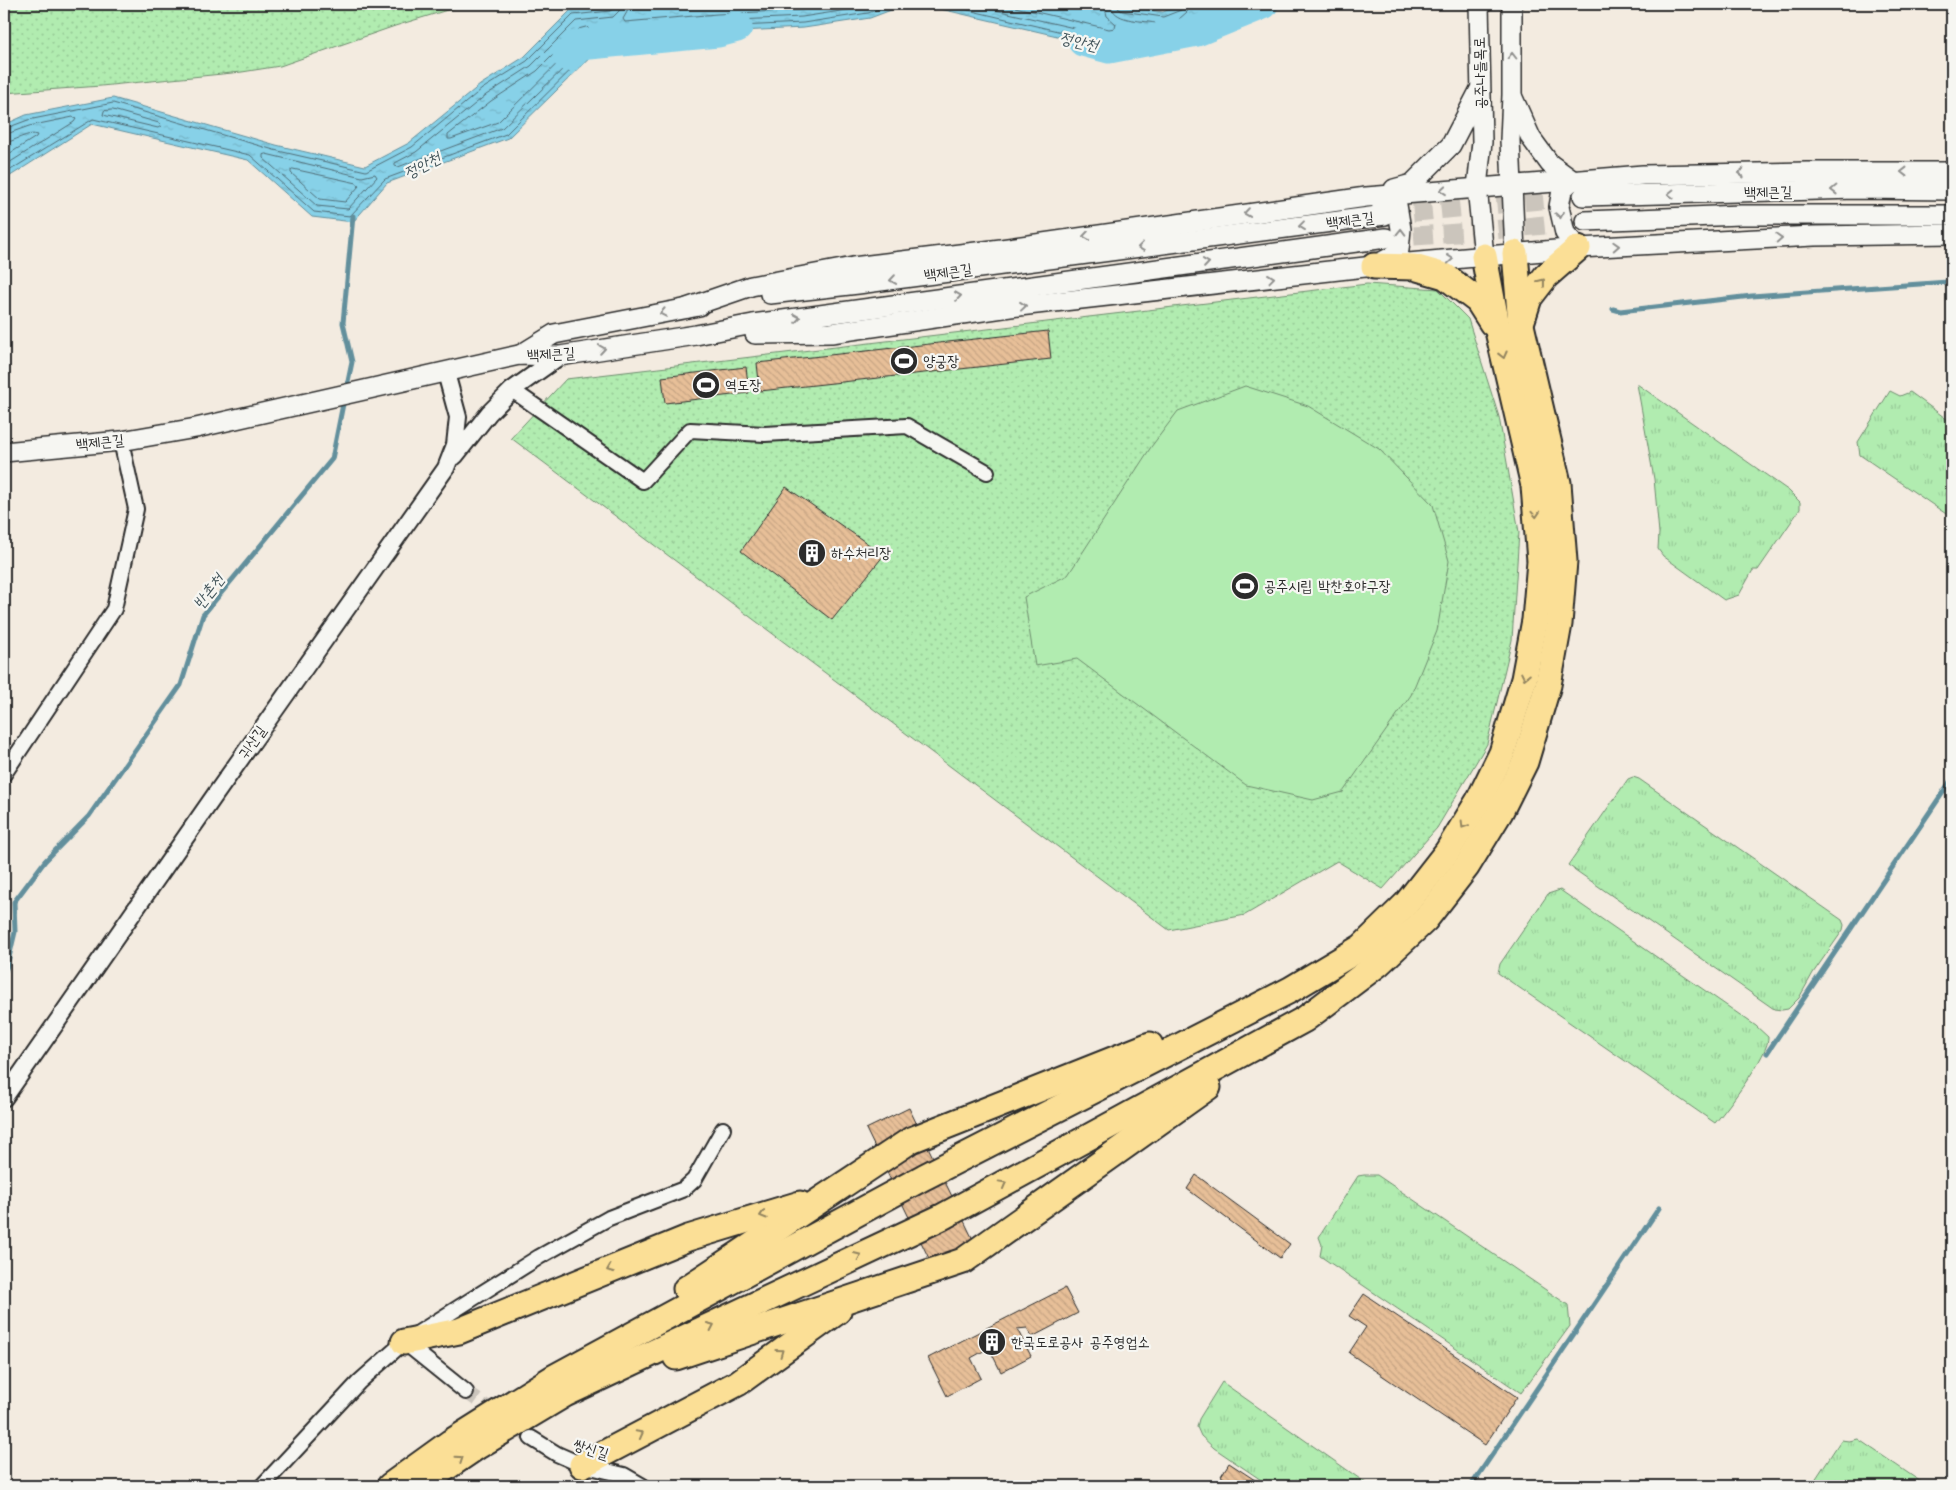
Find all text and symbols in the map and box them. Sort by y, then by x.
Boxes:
water label: 정안천 [1057,26,1102,59]
street label: 공주나들목로 [1468,37,1494,109]
one-way arrow [1507,52,1517,60]
water label: 정안천 [400,145,448,186]
one-way arrow [1899,167,1907,177]
one-way arrow [1737,168,1744,178]
street label: 백제큰길 [1744,181,1792,205]
one-way arrow [1438,185,1446,196]
one-way arrow [1829,185,1837,195]
one-way arrow [1667,189,1674,199]
street label: 백제큰길 [1325,206,1376,236]
one-way arrow [1242,207,1250,218]
one-way arrow [1555,210,1565,219]
one-way arrow [1298,220,1306,231]
one-way arrow [1395,227,1406,235]
one-way arrow [1081,231,1090,241]
one-way arrow [1775,233,1783,243]
one-way arrow [1612,240,1620,251]
one-way arrow [1136,241,1144,252]
one-way arrow [1447,254,1455,265]
street label: 백제큰길 [923,258,974,288]
one-way arrow [1201,258,1210,268]
one-way arrow [1268,273,1276,284]
one-way arrow [888,274,897,284]
one-way arrow [1536,279,1544,288]
one-way arrow [954,291,962,302]
one-way arrow [1019,301,1027,312]
one-way arrow [658,307,667,317]
one-way arrow [793,313,801,324]
street label: 백제큰길 [526,342,576,368]
one-way arrow [598,344,606,355]
sports icon: 양궁장 [889,346,919,376]
place label: 양궁장 [923,350,959,374]
one-way arrow [1498,351,1508,359]
sports icon: 역도장 [691,370,721,400]
place label: 역도장 [725,374,761,398]
street label: 백제큰길 [75,429,125,457]
one-way arrow [1530,511,1541,519]
building icon: 하수처리장 [797,538,827,568]
place label: 하수처리장 [831,542,891,566]
water label: 반촌천 [187,567,232,615]
sports icon: 공주시립 박찬호야구장 [1230,571,1260,601]
place label: 공주시립 박찬호야구장 [1264,575,1391,599]
one-way arrow [1520,671,1531,680]
street label: 귀산길 [233,721,273,764]
one-way arrow [1460,820,1470,829]
one-way arrow [998,1180,1007,1190]
one-way arrow [760,1210,768,1220]
one-way arrow [853,1252,862,1263]
one-way arrow [606,1263,615,1274]
one-way arrow [706,1321,715,1332]
building icon: 한국도로공사 공주영업소 [977,1327,1007,1357]
place label: 한국도로공사 공주영업소 [1011,1331,1150,1355]
one-way arrow [774,1349,784,1358]
one-way arrow [635,1430,644,1440]
street label: 쌍신길 [570,1433,612,1467]
one-way arrow [454,1456,463,1465]

